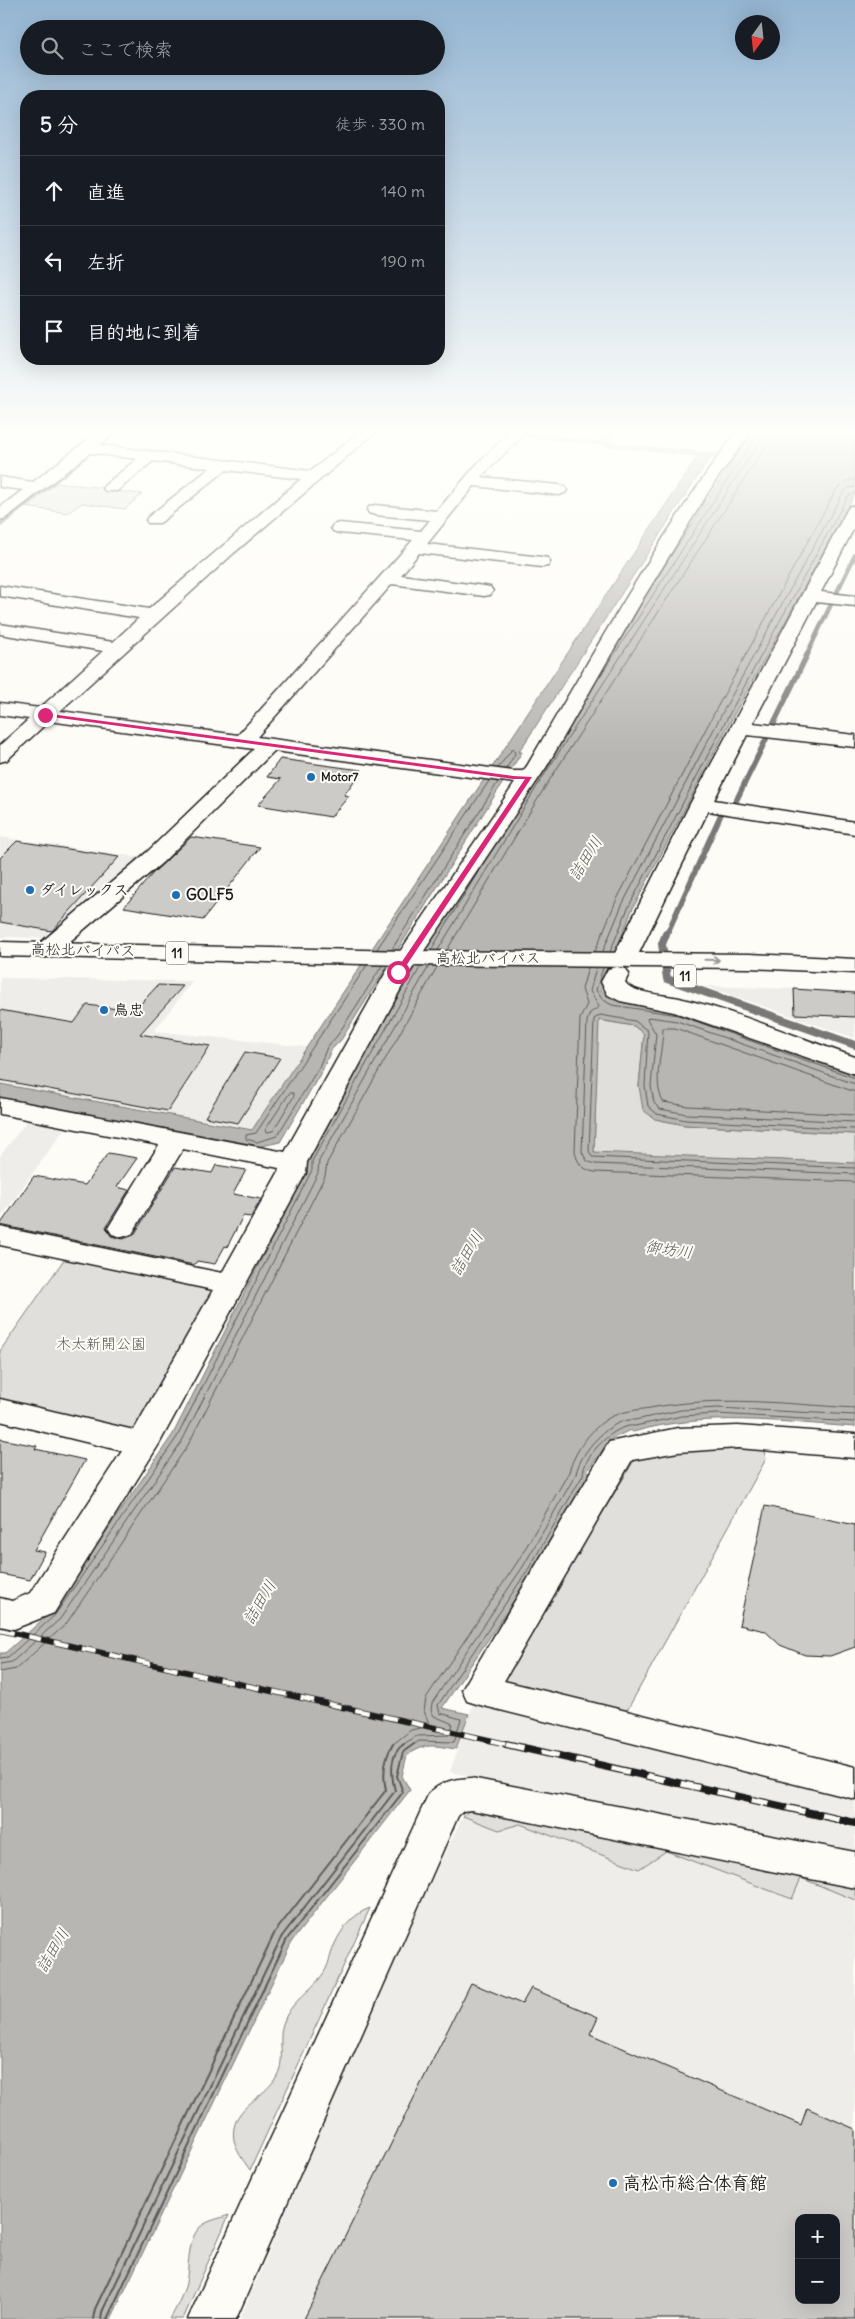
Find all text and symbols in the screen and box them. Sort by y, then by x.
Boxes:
north arrow [735,15,780,60]
search box [20,20,445,75]
icon: search [38,34,66,62]
text: ここで検索 [78,37,173,61]
text: 5 分 [40,111,78,138]
text: 徒歩 · 330 m [335,114,425,134]
icon: ahead [40,177,68,205]
text: 直進 [87,180,125,204]
text: 140 m [381,181,425,201]
icon: left [40,247,68,275]
text: 左折 [87,250,125,274]
text: 190 m [381,251,425,271]
icon: arrive [40,317,68,345]
text: 目的地に到着 [87,320,201,344]
route end [34,704,57,727]
place label: Motor7 [321,769,358,784]
marker: Motor7 [305,771,317,783]
water label: 詰田川 [564,832,606,884]
place label: ダイレックス [40,880,129,899]
marker: ダイレックス [24,884,36,896]
place label: GOLF5 [186,885,234,904]
marker: GOLF5 [170,889,182,901]
street label: 高松北バイパス [30,939,136,960]
road number: 11 [166,941,188,964]
street label: 高松北バイパス [436,948,540,967]
one-way arrow [704,956,720,965]
route start [387,961,410,984]
road number: 11 [674,964,696,988]
place label: 鳥忠 [114,1000,144,1019]
marker: 鳥忠 [98,1004,110,1016]
water label: 詰田川 [445,1227,487,1279]
water label: 御坊川 [644,1236,694,1262]
park label: 木太新開公園 [56,1334,146,1353]
water label: 詰田川 [238,1576,280,1628]
water label: 詰田川 [31,1924,73,1976]
place label: 高松市総合体育館 [623,2171,767,2194]
marker: 高松市総合体育館 [607,2177,619,2189]
map controls [795,2214,840,2304]
button: + [795,2214,840,2259]
button: − [795,2259,840,2304]

